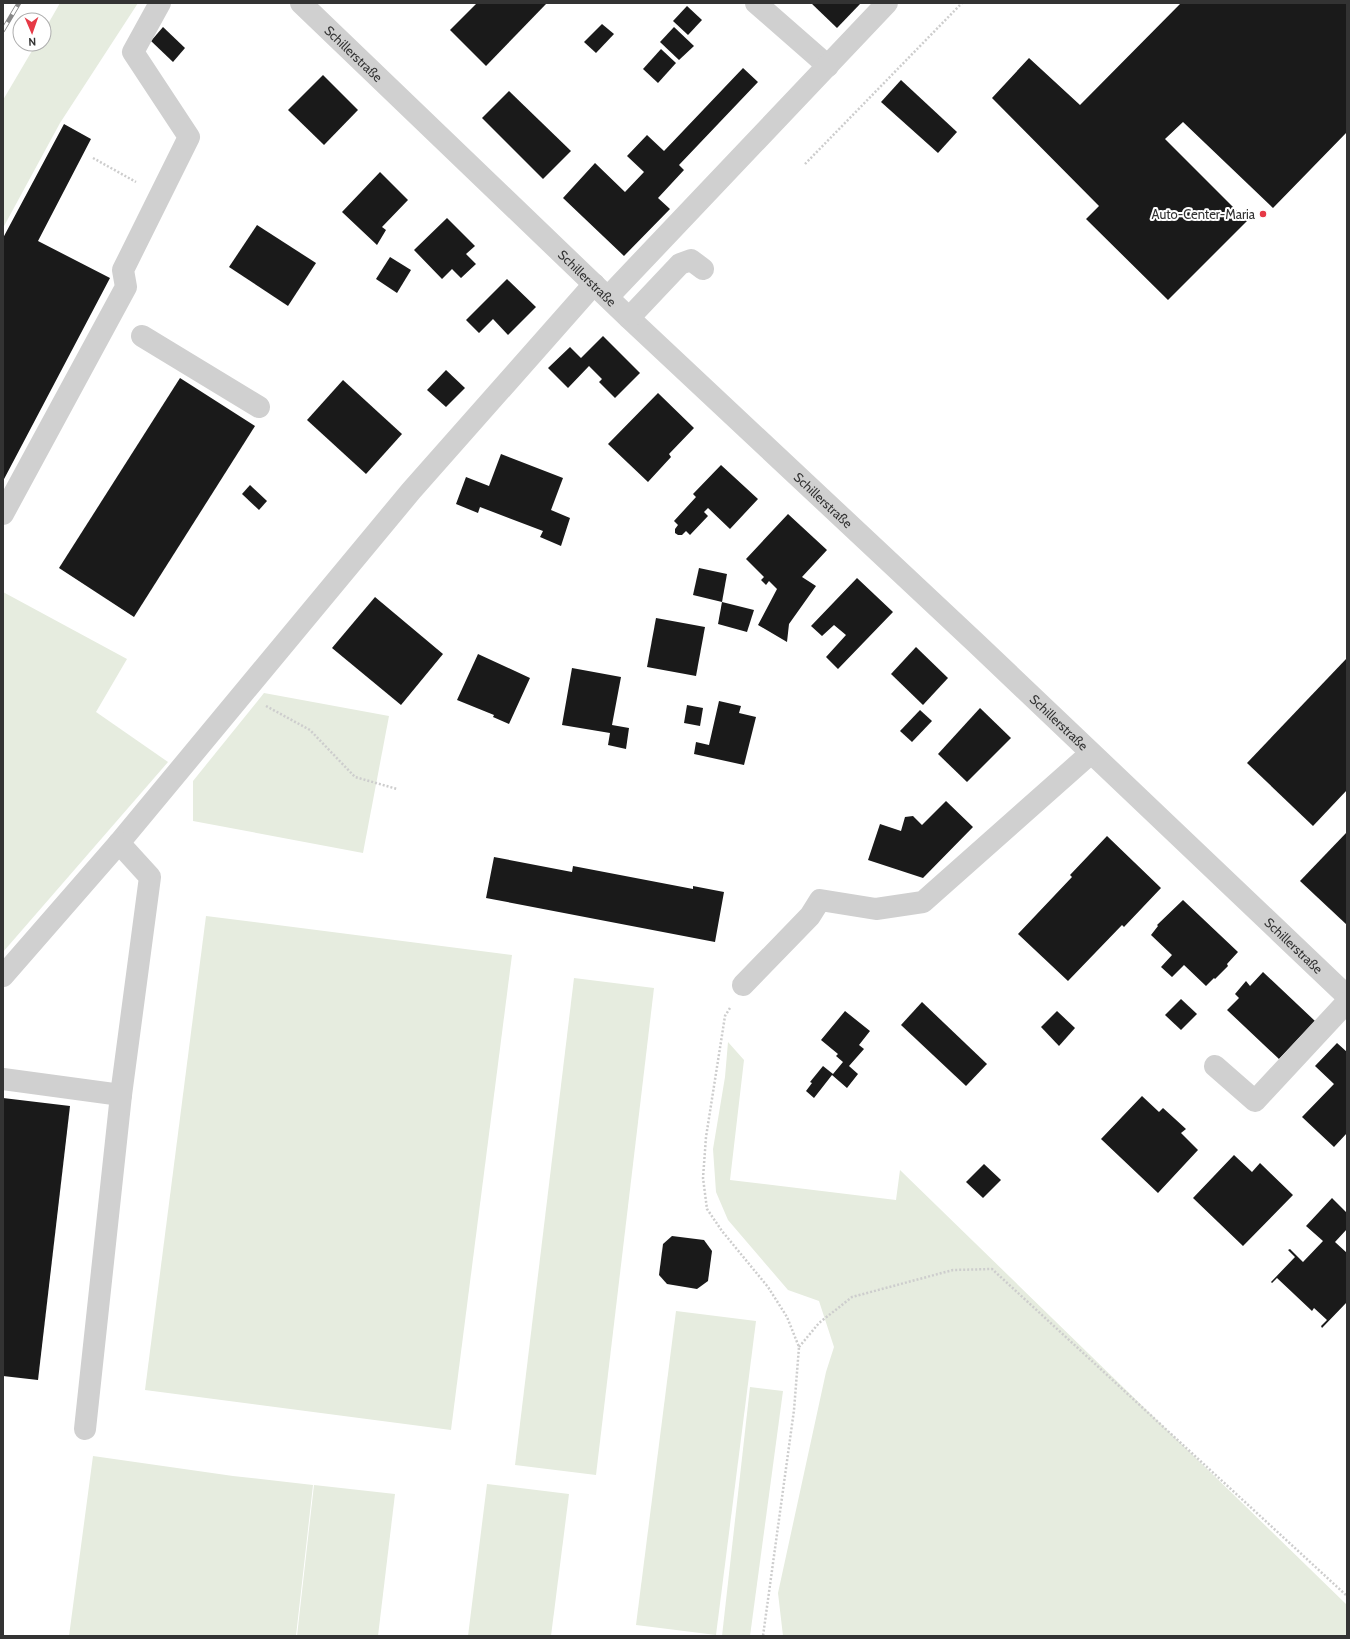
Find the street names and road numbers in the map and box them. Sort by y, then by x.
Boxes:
street label: Schillerstraße [321,22,386,85]
street label: Schillerstraße [555,246,620,310]
street label: Schillerstraße [791,469,856,532]
street label: Schillerstraße [1027,691,1092,754]
street label: Schillerstraße [1261,914,1327,977]

